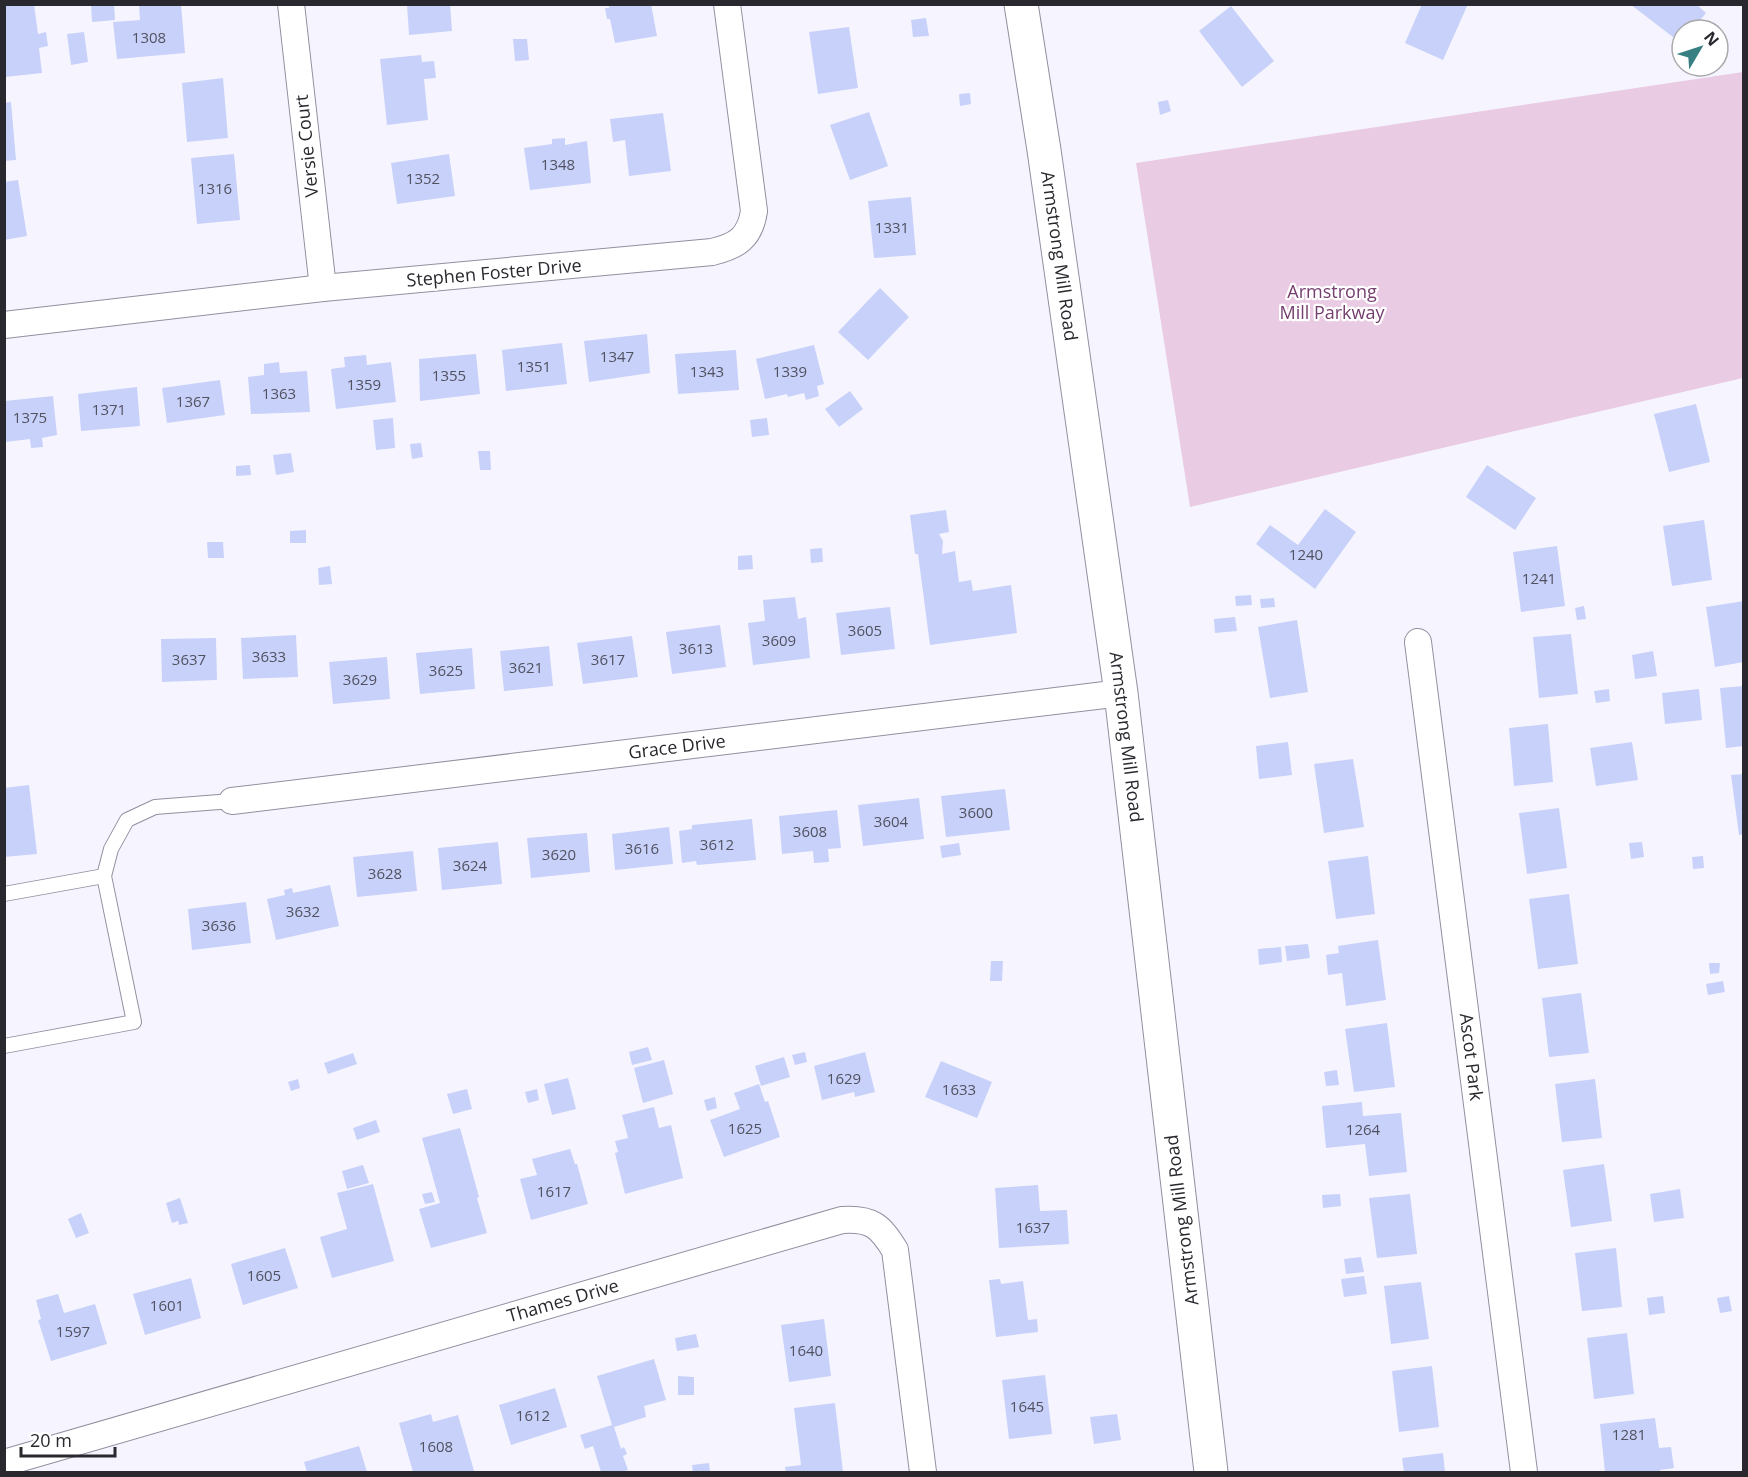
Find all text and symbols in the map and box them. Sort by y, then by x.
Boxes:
north arrow [1670,18,1730,78]
house number: 1308 [132,27,166,47]
text: N [1699,27,1724,51]
street label: Versie Court [289,94,323,199]
house number: 1348 [541,154,575,174]
house number: 1352 [406,168,440,188]
street label: Armstrong Mill Road [1036,169,1084,342]
house number: 1316 [198,178,232,198]
house number: 1331 [875,217,909,237]
street label: Stephen Foster Drive [405,252,582,292]
park label: Armstrong Mill Parkway [1279,279,1386,324]
house number: 1347 [600,346,634,366]
house number: 1351 [517,356,551,376]
house number: 1343 [690,361,724,381]
house number: 1339 [773,361,807,381]
house number: 1355 [432,365,466,385]
house number: 1359 [347,374,381,394]
house number: 1363 [262,383,296,403]
house number: 1367 [176,391,210,411]
house number: 1371 [92,399,126,419]
house number: 1375 [13,407,47,427]
house number: 1240 [1289,544,1323,564]
house number: 1241 [1522,568,1556,588]
house number: 3605 [848,620,882,640]
house number: 3609 [762,630,796,650]
house number: 3613 [679,638,713,658]
house number: 3633 [252,646,286,666]
house number: 3637 [172,649,206,669]
house number: 3617 [591,649,625,669]
street label: Armstrong Mill Road [1105,650,1149,823]
house number: 3621 [509,657,543,677]
house number: 3625 [429,660,463,680]
house number: 3629 [343,669,377,689]
street label: Grace Drive [627,728,727,764]
house number: 3600 [959,802,993,822]
house number: 3604 [874,811,909,831]
house number: 3608 [793,821,827,841]
house number: 3612 [700,834,734,854]
house number: 3616 [625,838,659,858]
house number: 3620 [542,844,576,864]
house number: 3624 [453,855,488,875]
house number: 3628 [368,863,402,883]
house number: 3632 [286,901,320,921]
house number: 3636 [202,915,236,935]
street label: Ascot Park [1455,1012,1489,1103]
house number: 1629 [827,1068,861,1088]
house number: 1633 [942,1079,976,1099]
house number: 1625 [728,1118,762,1138]
house number: 1264 [1346,1119,1381,1139]
street label: Armstrong Mill Road [1159,1134,1203,1307]
house number: 1617 [537,1181,571,1201]
house number: 1637 [1016,1217,1050,1237]
house number: 1605 [247,1265,281,1285]
street label: Thames Drive [504,1273,621,1327]
house number: 1601 [150,1295,184,1315]
house number: 1597 [56,1321,90,1341]
house number: 1640 [789,1340,823,1360]
house number: 1645 [1010,1396,1044,1416]
house number: 1612 [516,1405,550,1425]
scale bar [21,1420,116,1458]
house number: 1281 [1612,1424,1646,1444]
text: 20 m [30,1428,72,1452]
house number: 1608 [419,1436,453,1456]

